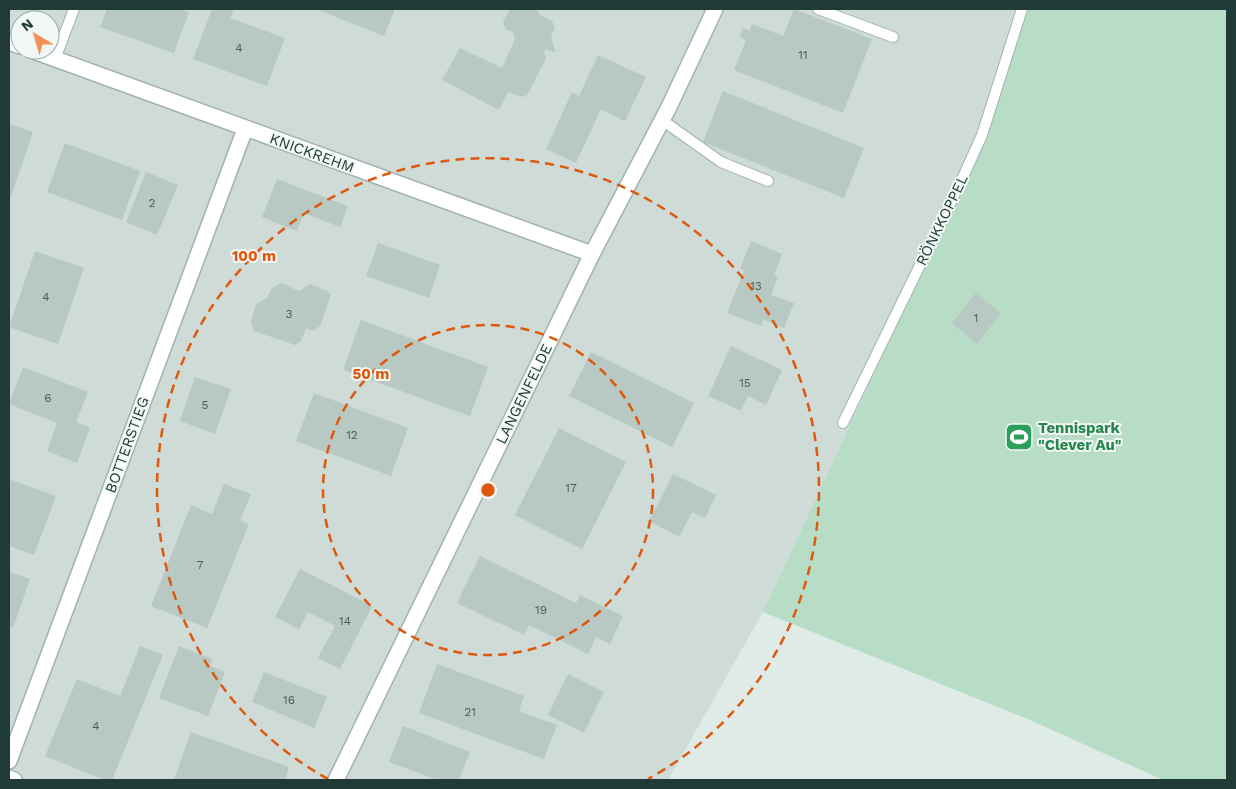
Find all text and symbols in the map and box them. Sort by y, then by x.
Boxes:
north arrow [10,10,60,60]
text: N [18,15,36,34]
house number: 4 [235,41,243,55]
house number: 11 [798,48,808,62]
street label: KNICKREHM [267,129,357,177]
street label: RÖNKKOPPEL [912,171,972,269]
house number: 2 [149,196,156,210]
text: 100 m [232,247,276,265]
house number: 13 [750,279,762,293]
house number: 4 [42,290,50,304]
house number: 3 [286,307,293,321]
house number: 1 [974,311,978,325]
street label: LANGENFELDE [492,341,556,447]
text: 50 m [353,365,389,383]
house number: 15 [739,376,751,390]
house number: 6 [44,391,52,405]
street label: BOTTERSTIEG [101,394,153,496]
house number: 5 [202,398,209,412]
place label: Tennispark "Clever Au" [1038,419,1122,454]
sports icon: Tennispark "Clever Au" [1004,422,1034,452]
house number: 12 [346,428,358,442]
centre of rings [479,481,497,499]
house number: 17 [565,481,577,495]
house number: 7 [197,558,204,572]
house number: 19 [535,603,547,617]
house number: 14 [339,614,351,628]
house number: 16 [283,693,295,707]
house number: 21 [464,705,476,719]
house number: 4 [92,719,100,733]

